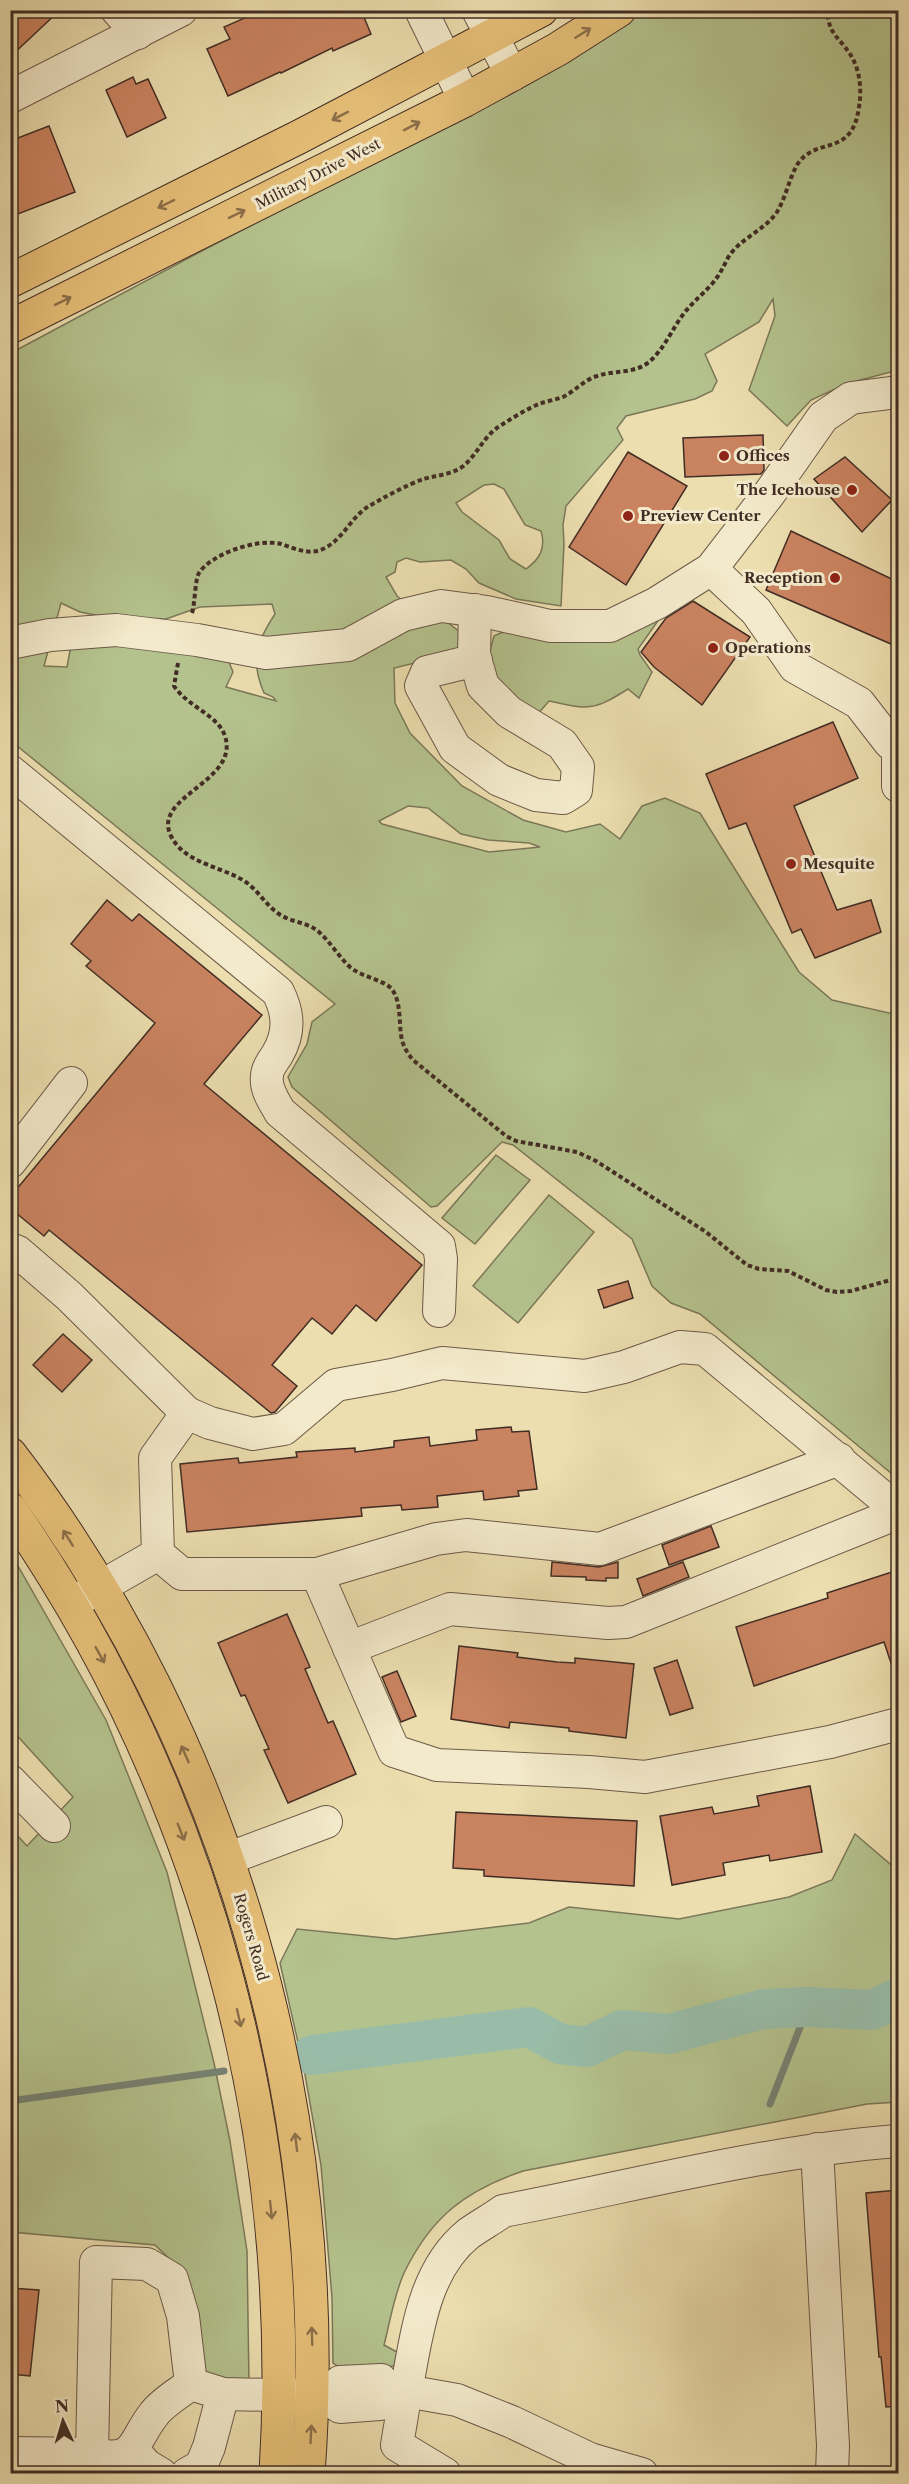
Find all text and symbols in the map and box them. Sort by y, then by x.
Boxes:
one-way arrow [574,27,591,39]
one-way arrow [332,111,350,122]
one-way arrow [402,120,420,132]
street label: Military Drive West [252,133,384,213]
one-way arrow [157,198,175,210]
one-way arrow [228,207,246,219]
one-way arrow [53,294,71,306]
place label: Offices [736,446,790,465]
marker: Offices [717,449,731,463]
place label: The Icehouse [737,480,840,499]
marker: The Icehouse [845,483,859,497]
place label: Preview Center [640,506,761,525]
marker: Preview Center [621,509,635,523]
place label: Reception [744,568,824,587]
marker: Reception [828,571,842,585]
place label: Operations [725,638,811,657]
marker: Operations [706,641,720,655]
place label: Mesquite [803,854,875,873]
marker: Mesquite [784,857,798,871]
one-way arrow [62,1530,74,1547]
one-way arrow [94,1646,106,1663]
one-way arrow [179,1745,191,1763]
one-way arrow [176,1822,187,1841]
street label: Rogers Road [230,1891,273,1983]
one-way arrow [233,2008,245,2027]
one-way arrow [290,2133,301,2152]
one-way arrow [266,2200,277,2220]
one-way arrow [306,2327,318,2347]
north arrow [33,2391,93,2451]
text: N [54,2396,70,2416]
one-way arrow [305,2425,316,2445]

